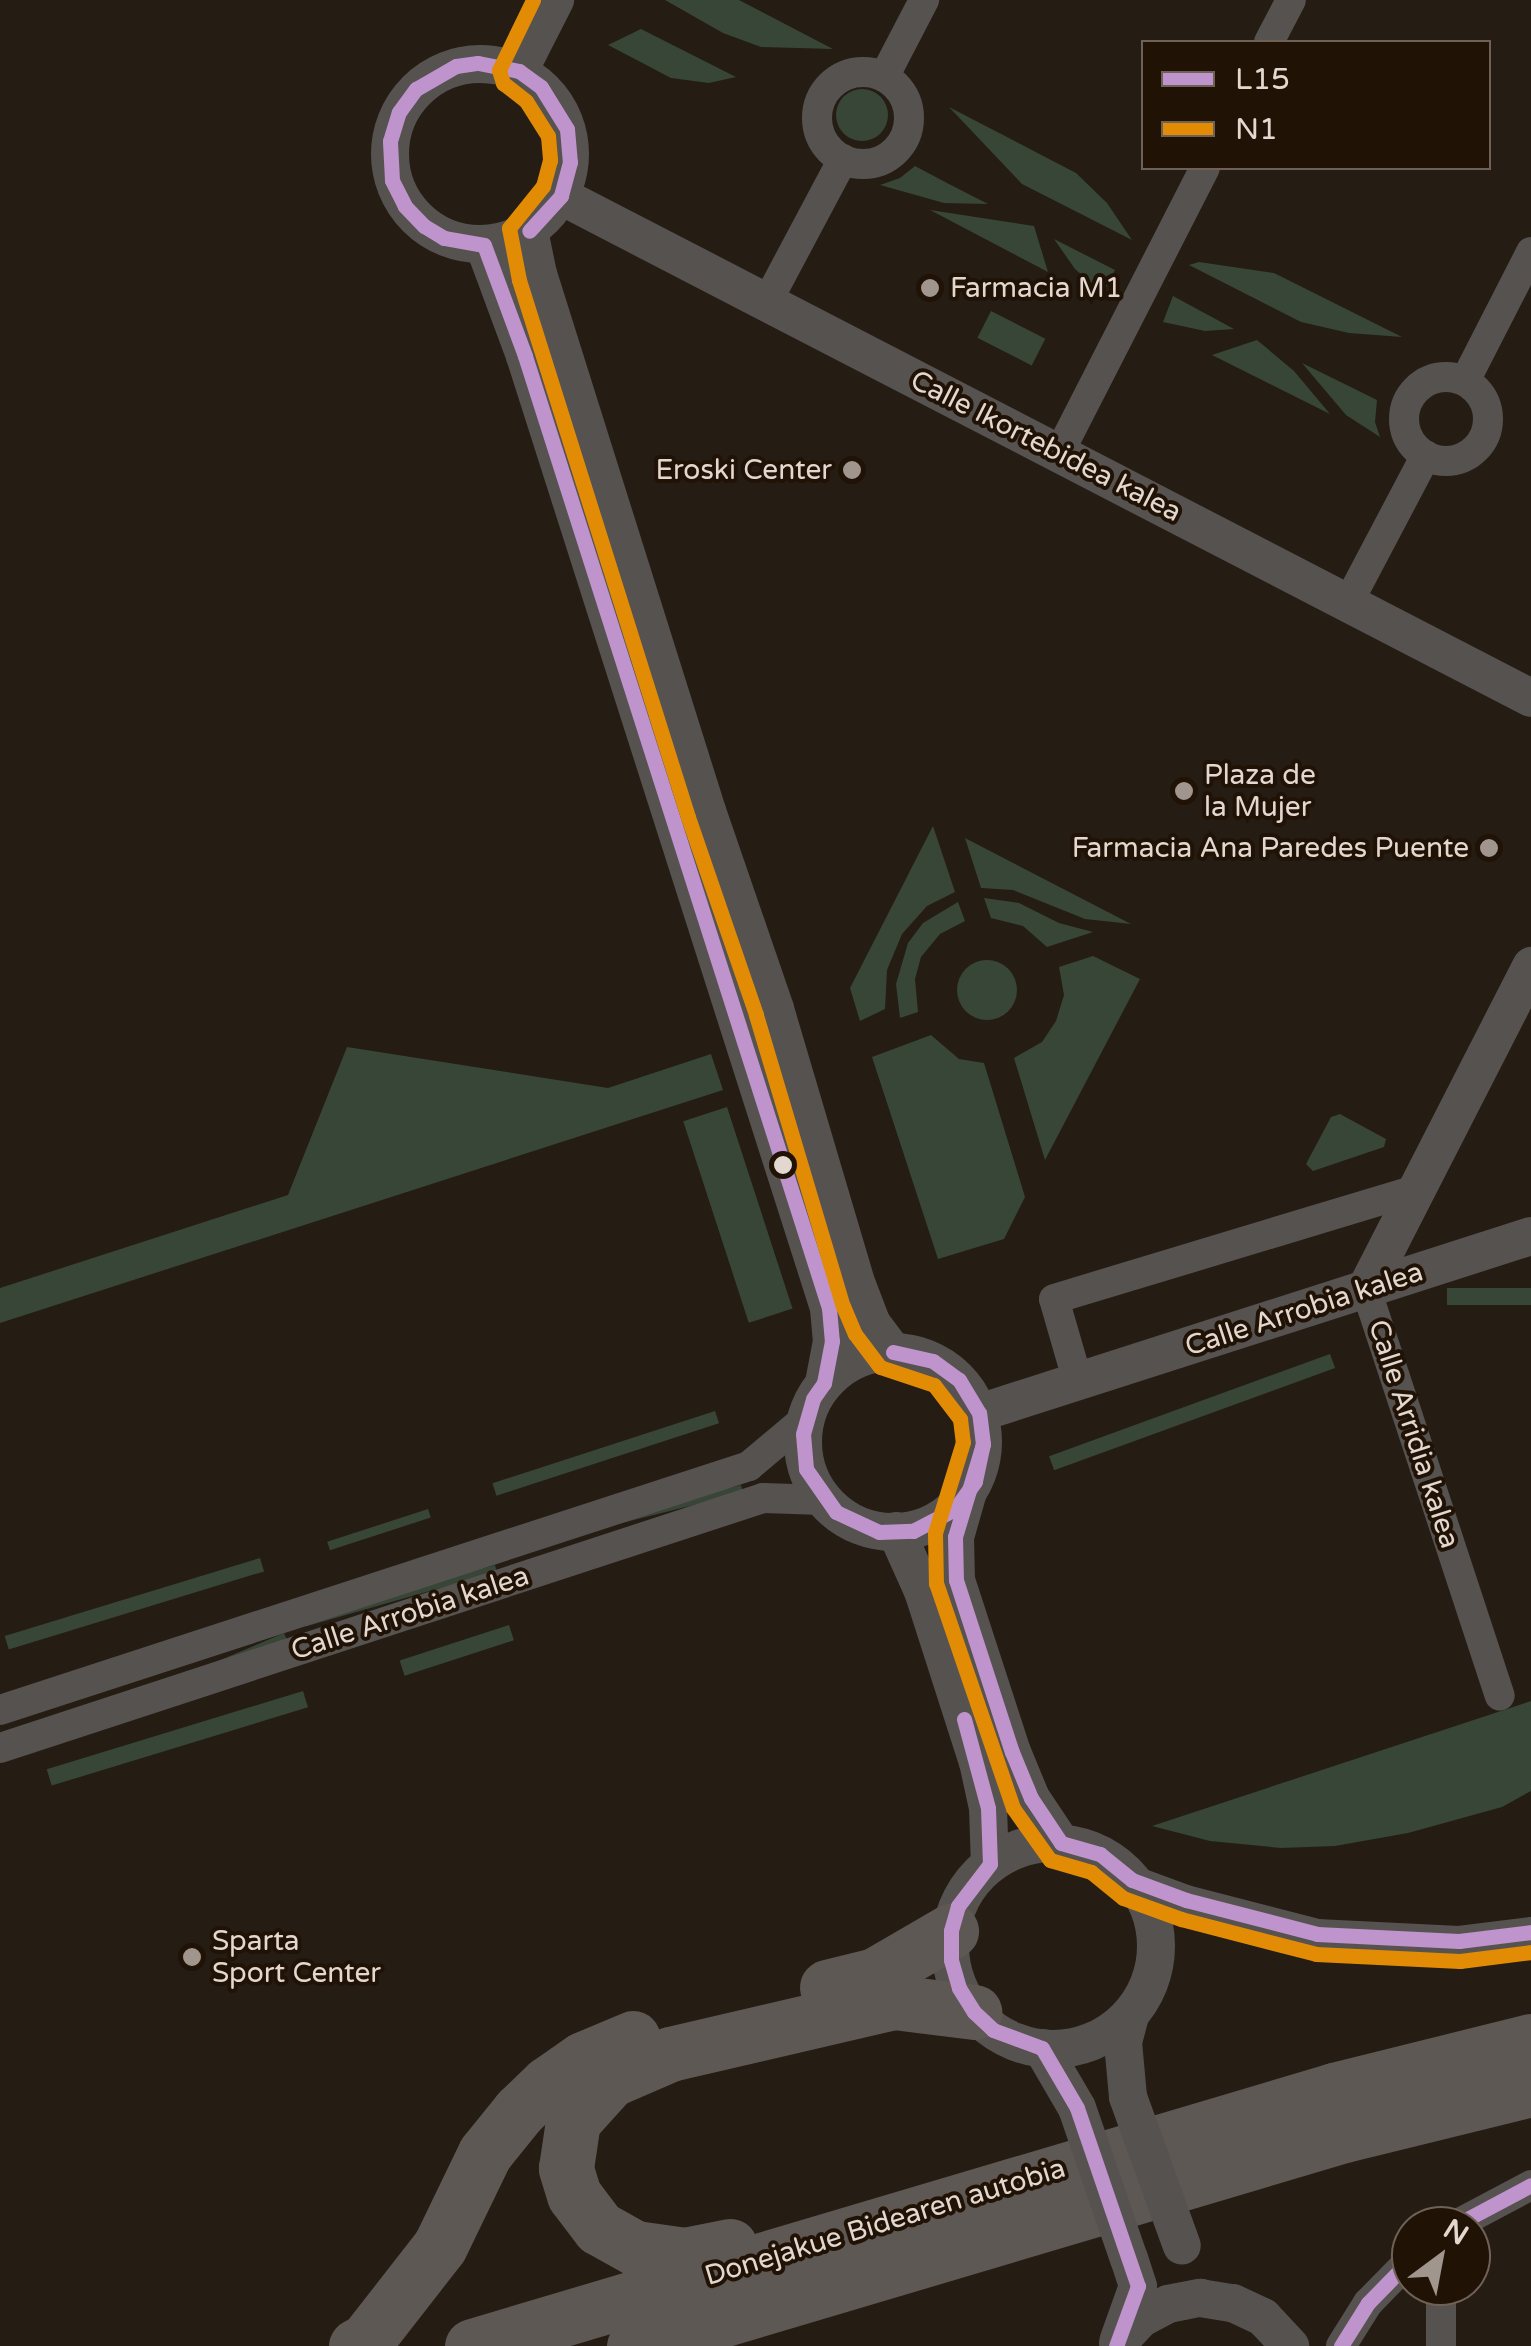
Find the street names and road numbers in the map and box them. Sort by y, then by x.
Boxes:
street label: Calle Ikortebidea kalea [905,363,1187,529]
street label: Calle Arrobia kalea [1181,1255,1427,1363]
street label: Calle Arridia kalea [1361,1315,1467,1553]
street label: Calle Arrobia kalea [287,1559,533,1667]
street label: Donejakue Bidearen autobia [701,2151,1069,2293]

